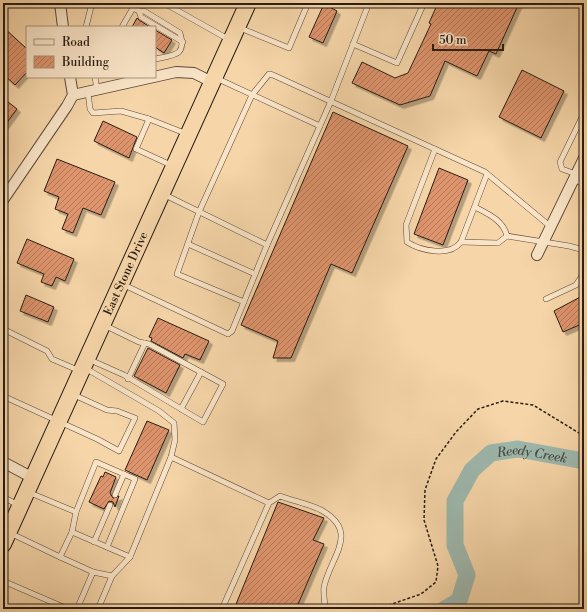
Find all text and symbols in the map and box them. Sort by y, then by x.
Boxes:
legend [26,26,156,78]
scale bar [433,26,503,52]
text: 50 m [439,33,467,48]
text: Road [62,35,90,50]
text: Building [61,55,110,70]
street label: East Stone Drive [100,229,151,318]
water label: Reedy Creek [495,442,568,467]

